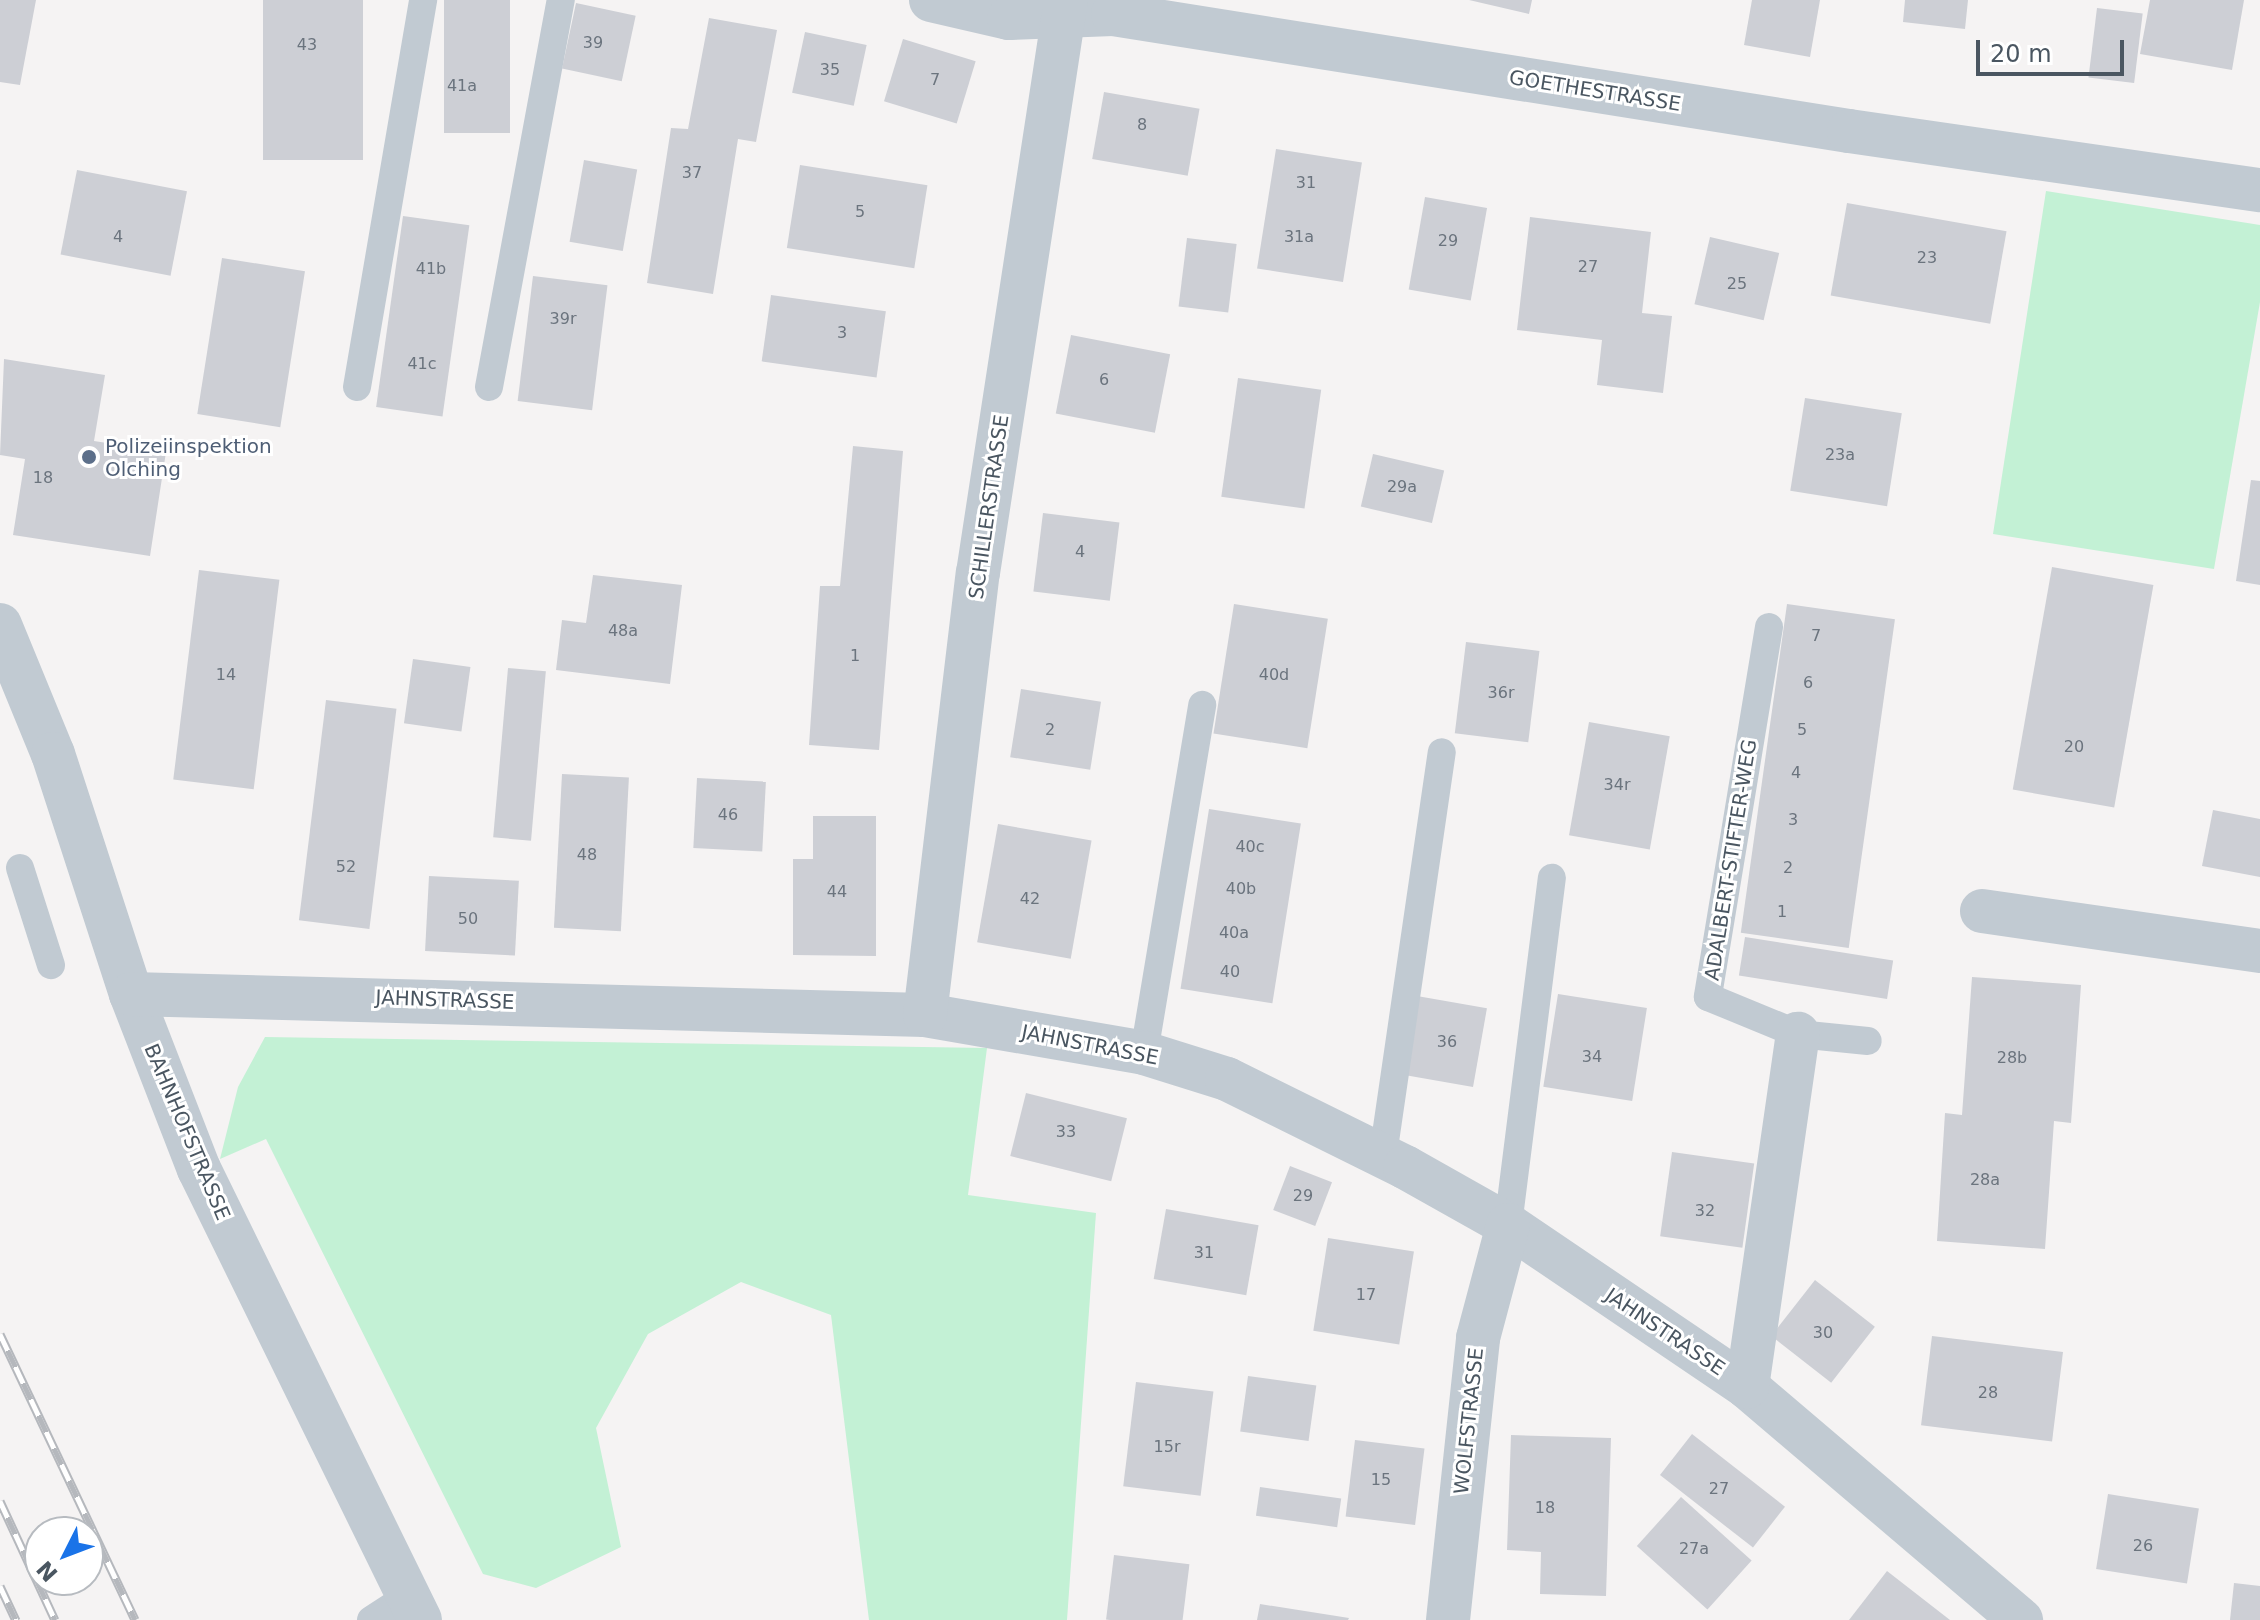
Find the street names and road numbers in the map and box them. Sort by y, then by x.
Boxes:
street label: GOETHESTRASSE [1507,66,1683,116]
street label: SCHILLERSTRASSE [964,413,1014,601]
street label: ADALBERT-STIFTER-WEG [1700,738,1762,982]
street label: JAHNSTRASSE [375,986,515,1014]
street label: JAHNSTRASSE [1020,1020,1160,1070]
street label: BAHNHOFSTRASSE [139,1040,235,1224]
street label: JAHNSTRASSE [1601,1283,1729,1381]
street label: WOLFSTRASSE [1449,1346,1489,1496]

